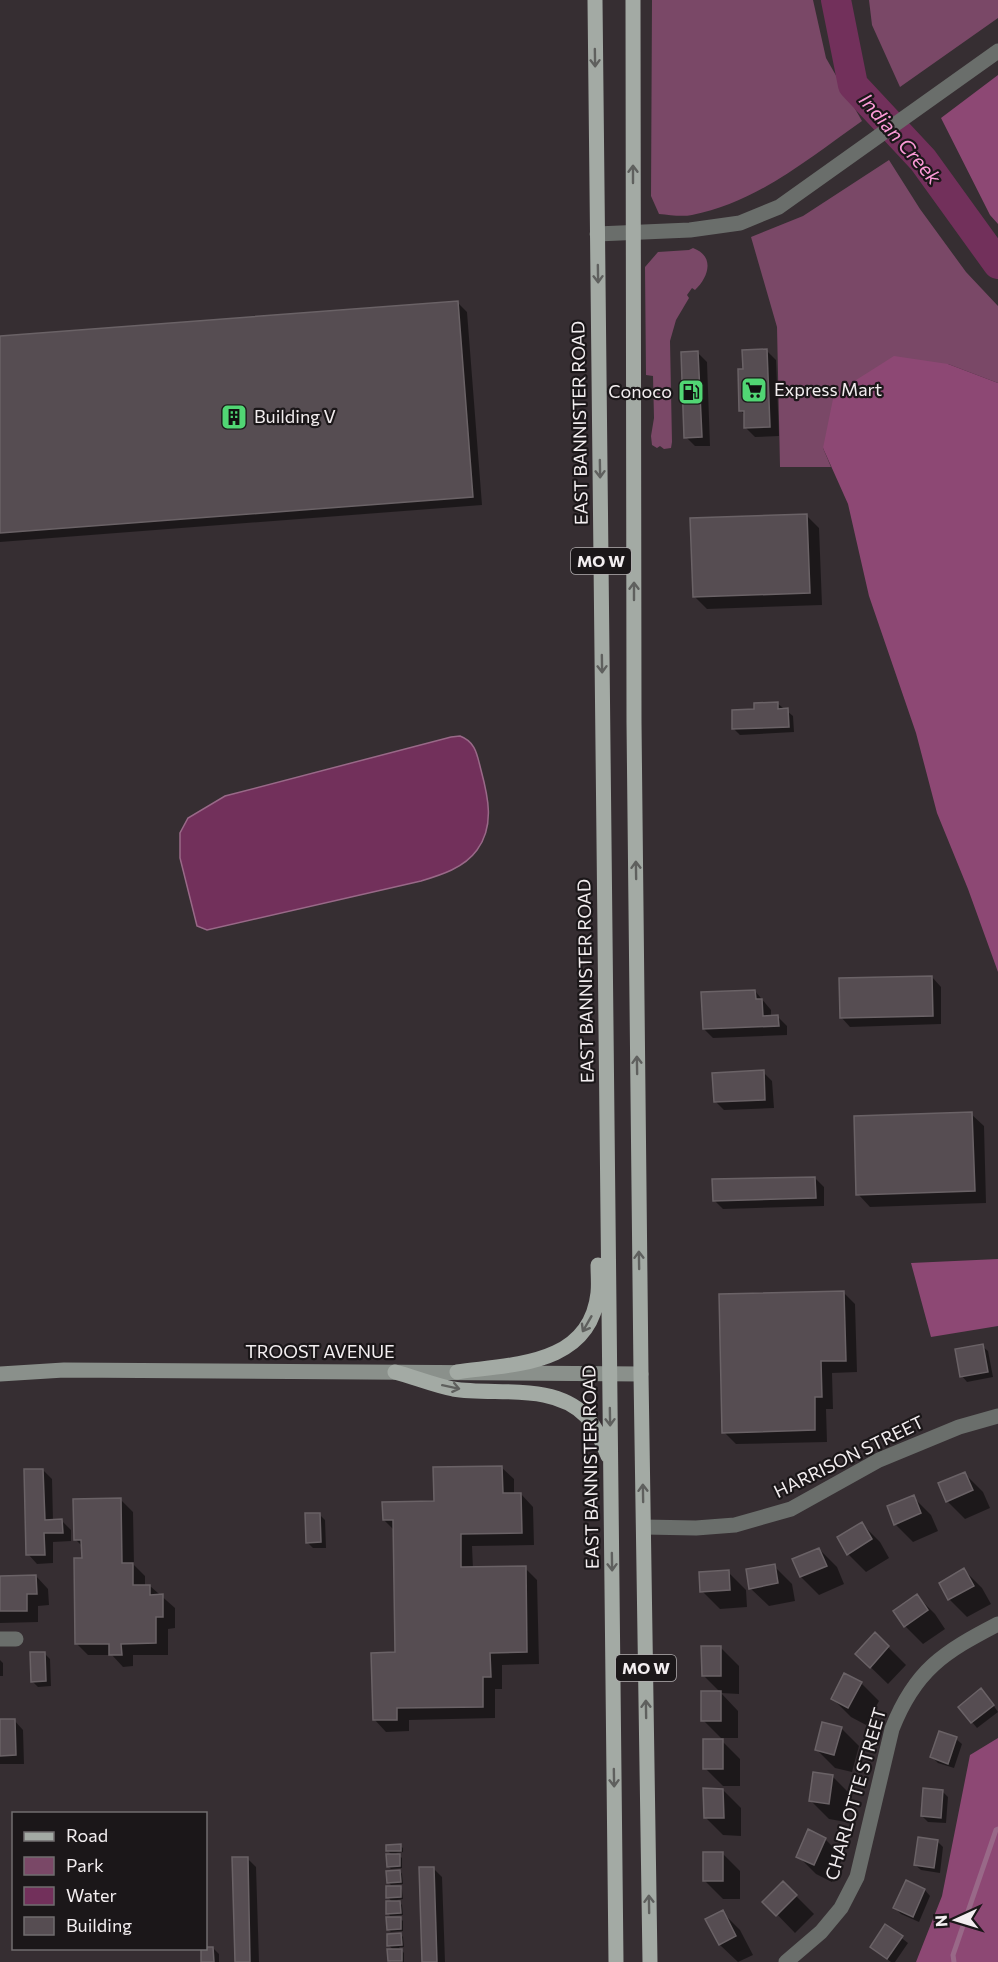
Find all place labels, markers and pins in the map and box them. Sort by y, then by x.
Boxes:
supermarket icon: Express Mart [739,375,769,405]
fuel station icon: Conoco [676,377,706,407]
place label: Express Mart [774,378,882,400]
place label: Conoco [608,380,672,402]
building icon: Building V [219,402,249,432]
place label: Building V [254,405,336,427]

